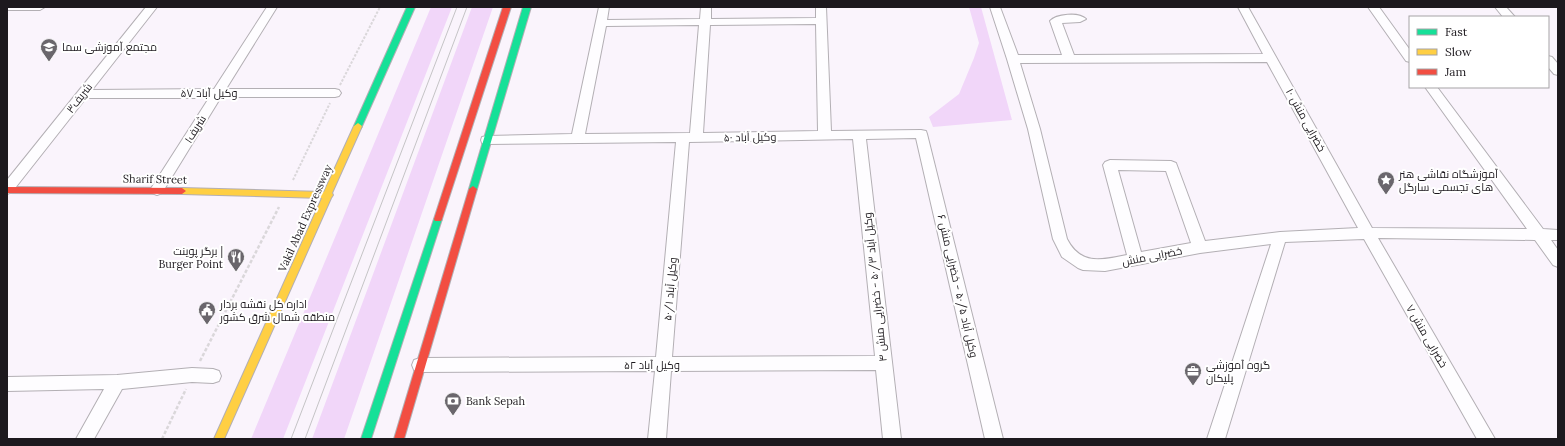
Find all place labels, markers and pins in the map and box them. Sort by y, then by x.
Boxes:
school or university icon: مجتمع آموزشی سما [39,37,59,62]
place label: مجتمع آموزشی سما [62,40,157,55]
place label: آموزشگاه نقاشی هنر های تجسمی سارگل [1398,167,1498,194]
place icon: آموزشگاه نقاشی هنر های تجسمی سارگل [1376,170,1396,195]
place label: برگر پوینت | Burger Point [158,244,224,271]
restaurant icon: برگر پوینت | Burger Point [226,247,246,272]
place label: اداره کل نقشه بردار منطقه شمال شرق کشور [219,297,335,324]
public building icon: اداره کل نقشه بردار منطقه شمال شرق کشور [197,300,217,325]
place label: گروه آموزشی پلیکان [1206,358,1270,385]
office icon: گروه آموزشی پلیکان [1183,361,1203,386]
bank icon: Bank Sepah [443,391,463,416]
place label: Bank Sepah [466,394,525,408]

